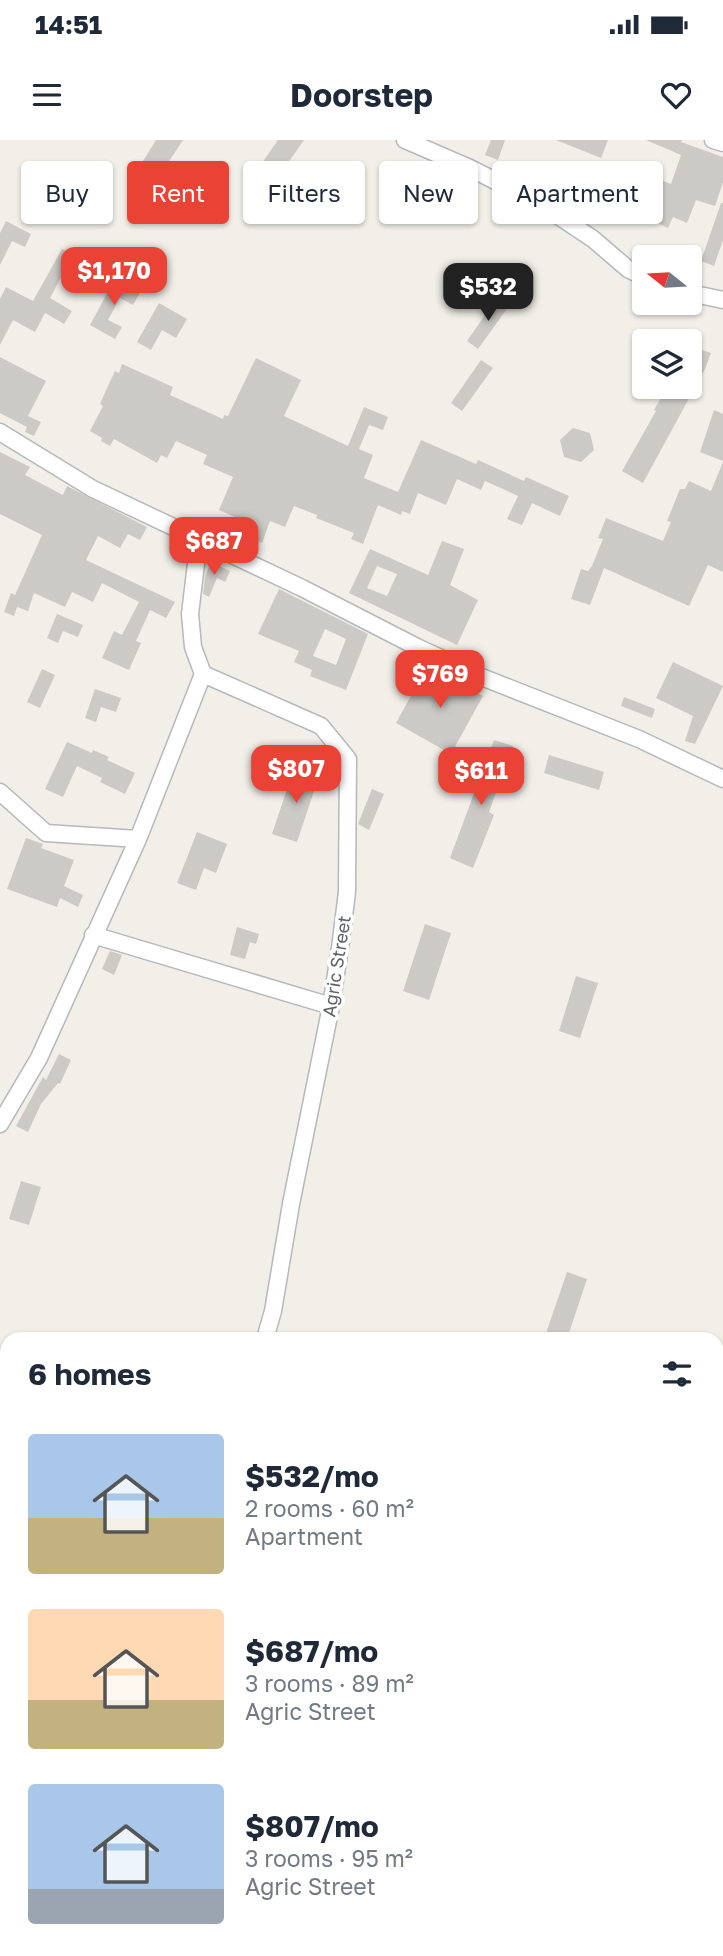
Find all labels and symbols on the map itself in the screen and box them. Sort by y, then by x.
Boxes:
north arrow [632,245,702,315]
pin: $1,170 [57,248,171,307]
pin: $532 [447,264,529,323]
pin: $687 [173,518,255,577]
pin: $769 [399,650,481,710]
pin: $807 [255,746,337,805]
pin: $611 [440,748,522,807]
street label: Agric Street [317,914,355,1018]

